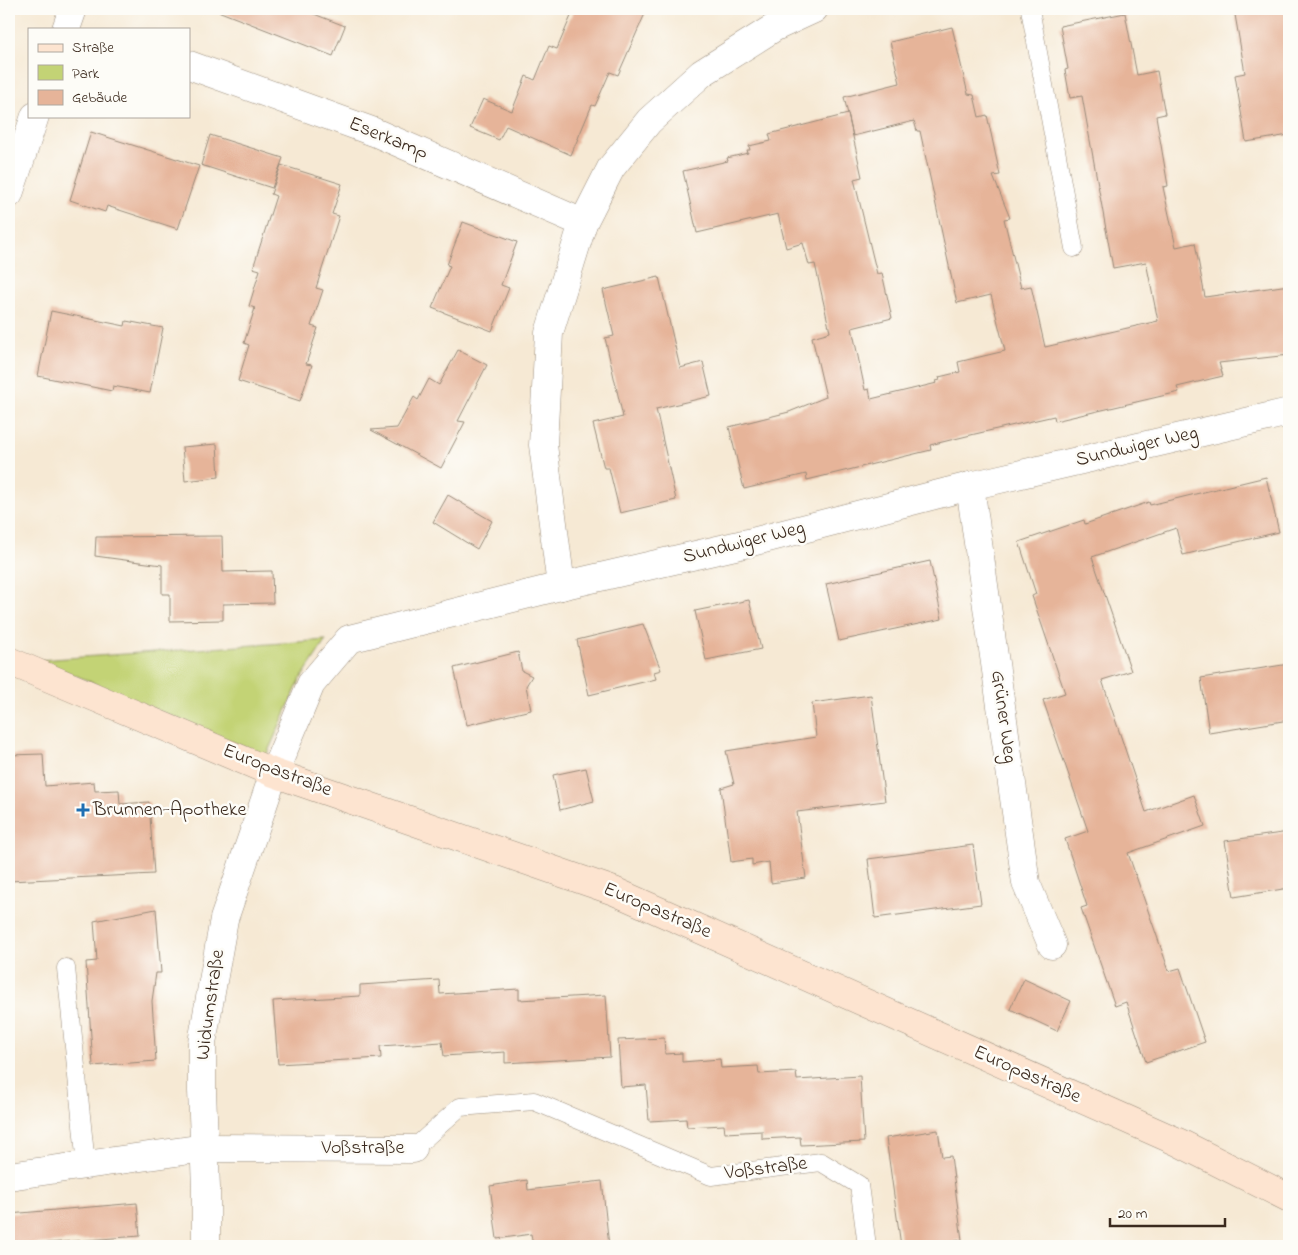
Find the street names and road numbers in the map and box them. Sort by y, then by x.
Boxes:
street label: Eserkamp [344,110,432,168]
street label: Sundwiger Weg [1073,419,1201,476]
street label: Sundwiger Weg [680,514,808,573]
street label: Grüner Weg [981,669,1024,766]
street label: Europastraße [218,737,336,805]
street label: Europastraße [598,875,716,947]
street label: Widumstraße [189,948,233,1062]
street label: Europastraße [969,1038,1086,1112]
street label: Voßstraße [321,1134,405,1163]
street label: Voßstraße [722,1150,809,1189]

